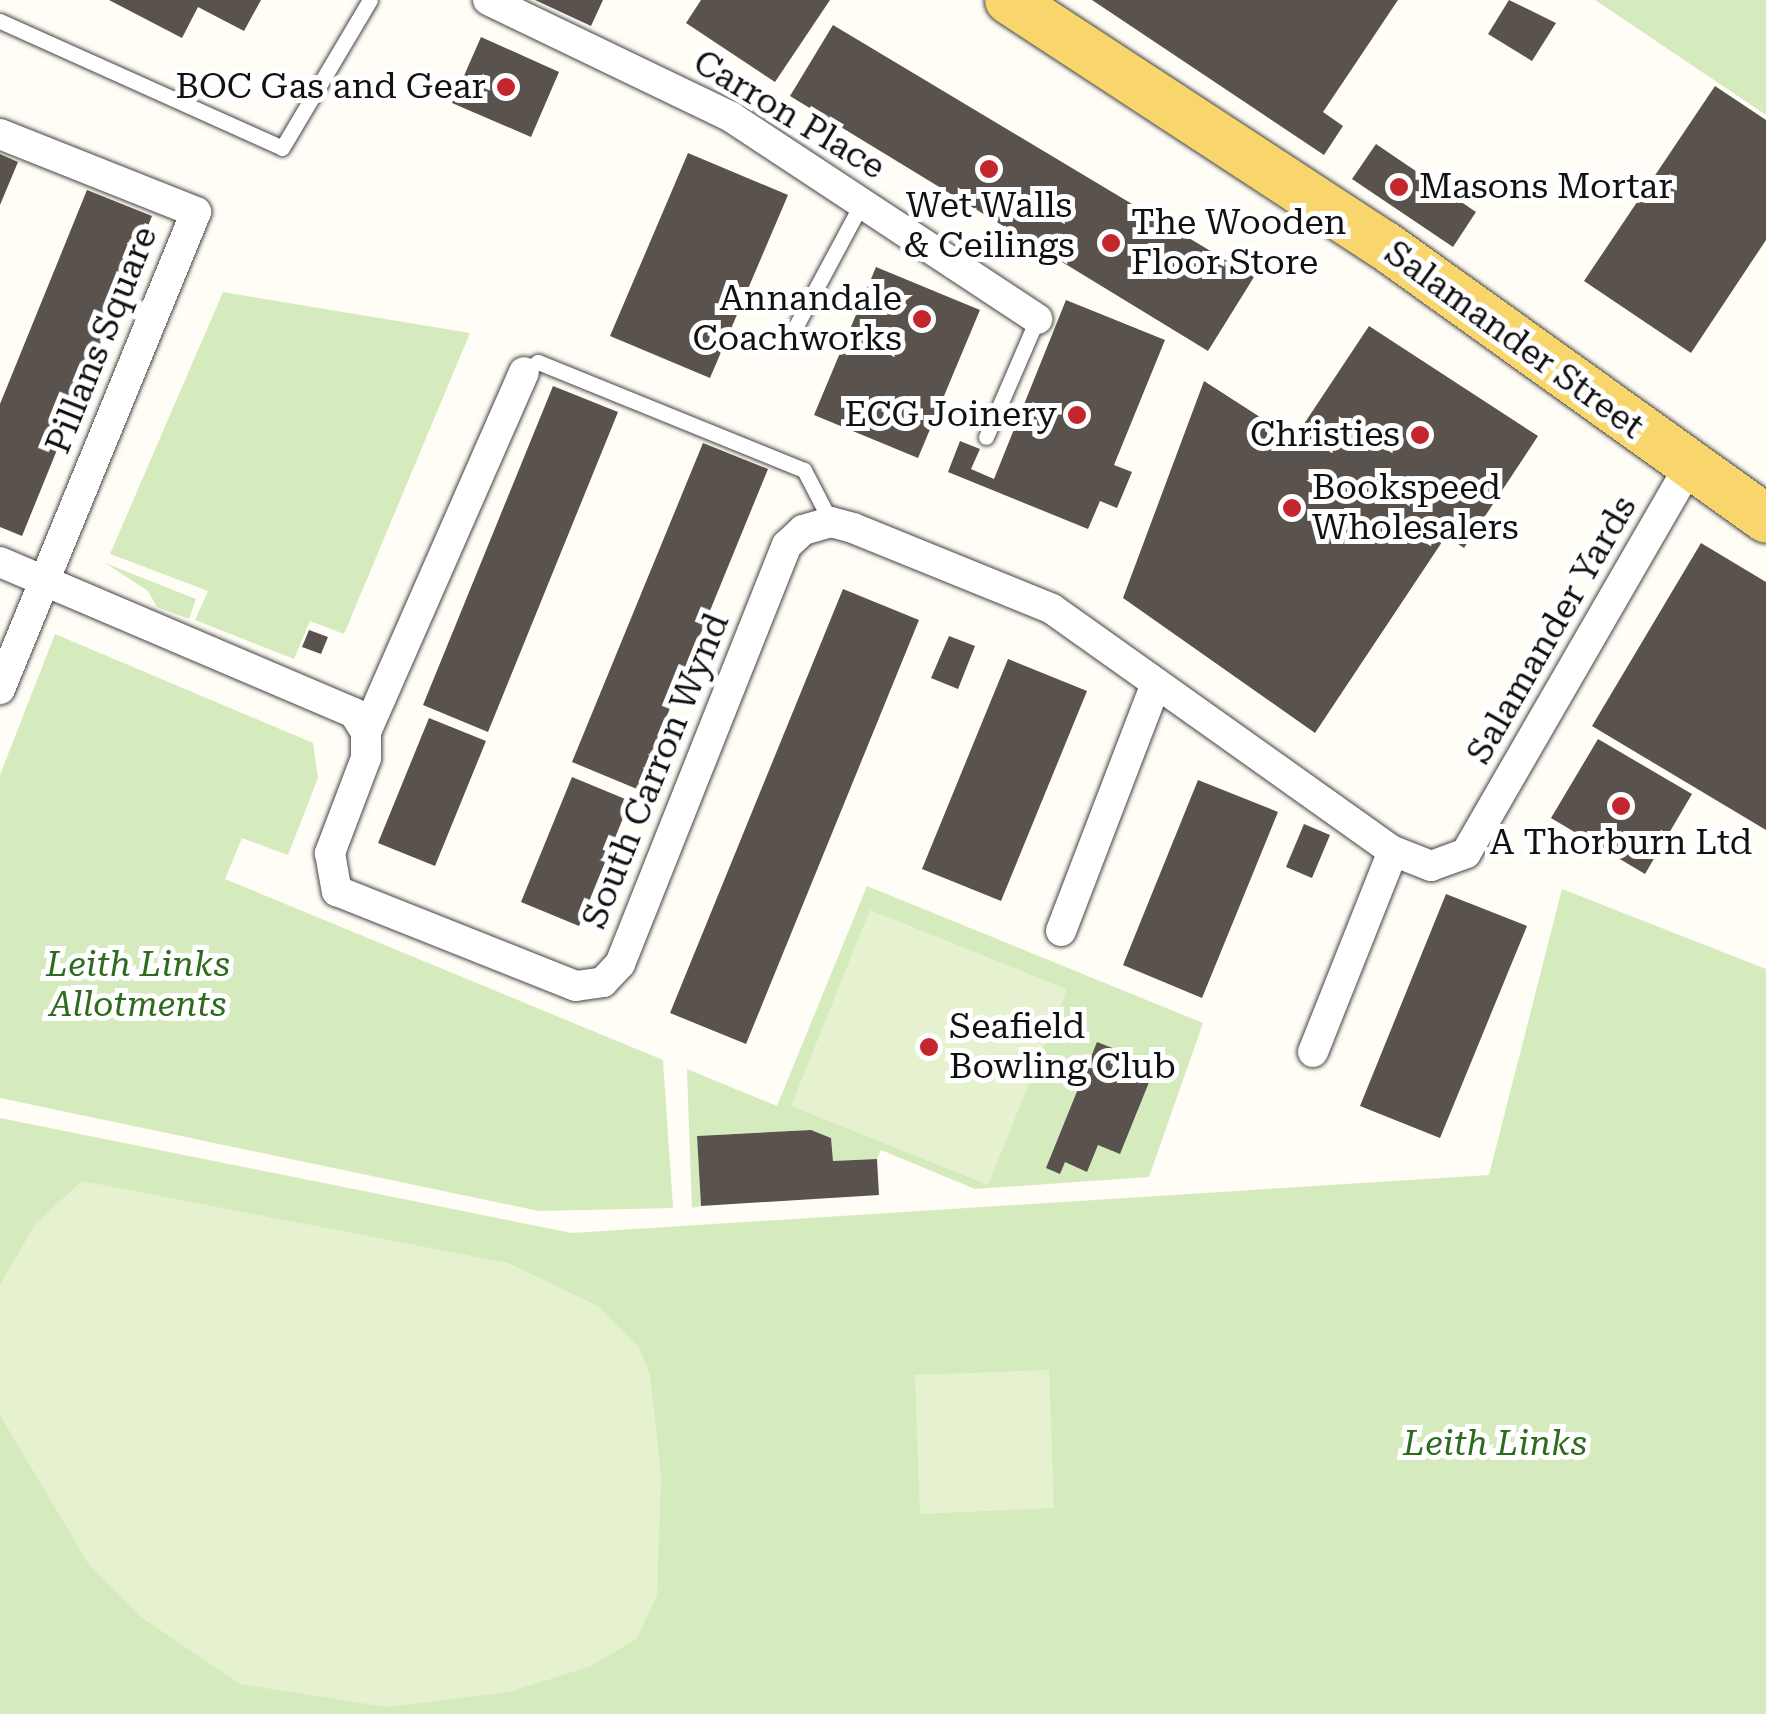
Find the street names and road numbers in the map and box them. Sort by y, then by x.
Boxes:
street label: Carron Place [686,41,892,189]
street label: Pillans Square [37,220,167,460]
street label: Salamander Street [1376,232,1652,448]
street label: Salamander Yards [1458,489,1646,771]
street label: South Carron Wynd [574,607,738,935]

